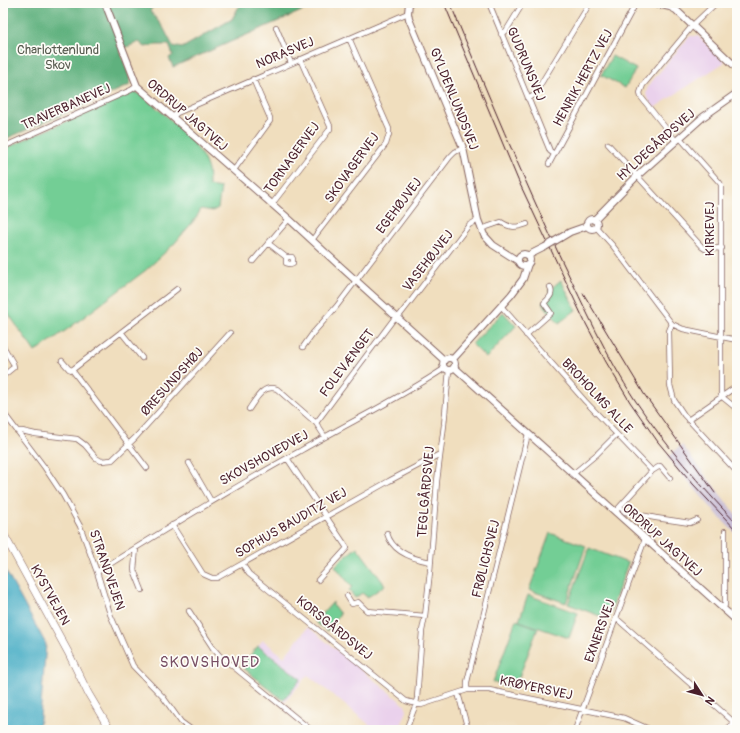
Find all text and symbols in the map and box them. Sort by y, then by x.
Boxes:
street label: GUDRUNSVEJ [503,25,549,103]
street label: HENRIK HERTZ VEJ [550,27,616,129]
street label: NORASVEJ [254,34,316,72]
park label: Charlottenlund Skov [17,42,99,73]
street label: GYLDENLUNDSVEJ [426,46,482,152]
street label: ORDRUP JAGTVEJ [144,76,230,154]
street label: TRAVERBANEVEJ [19,80,113,134]
street label: HYLDEGÅRDSVEJ [614,106,698,184]
street label: TORNAGERVEJ [261,119,323,197]
street label: SKOVAGERVEJ [321,130,383,206]
street label: EGEHØJVEJ [373,175,425,237]
street label: KIRKEVEJ [702,202,718,256]
street label: VASEHØJVEJ [399,227,457,295]
street label: FOLEVÆNGET [316,326,378,400]
street label: ØRESUNDSHØJ [137,345,207,419]
street label: BROHOLMS ALLE [558,355,636,437]
street label: SKOVSHOVEDVEJ [217,427,311,489]
street label: TEGLGÅRDSVEJ [414,446,438,538]
street label: SOPHUS BAUDITZ VEJ [232,485,350,561]
street label: ORDRUP JAGTVEJ [619,500,705,580]
street label: FRØLICHSVEJ [469,519,503,599]
street label: STRANDVEJEN [86,528,128,613]
street label: KYSTVEJEN [27,562,73,628]
street label: KORSGÅRDSVEJ [293,593,375,663]
street label: EXNERSVEJ [581,597,619,665]
district label: SKOVSHOVED [160,653,260,672]
street label: KRØYERSVEJ [498,672,574,704]
north arrow [682,675,722,715]
text: N [702,694,717,708]

